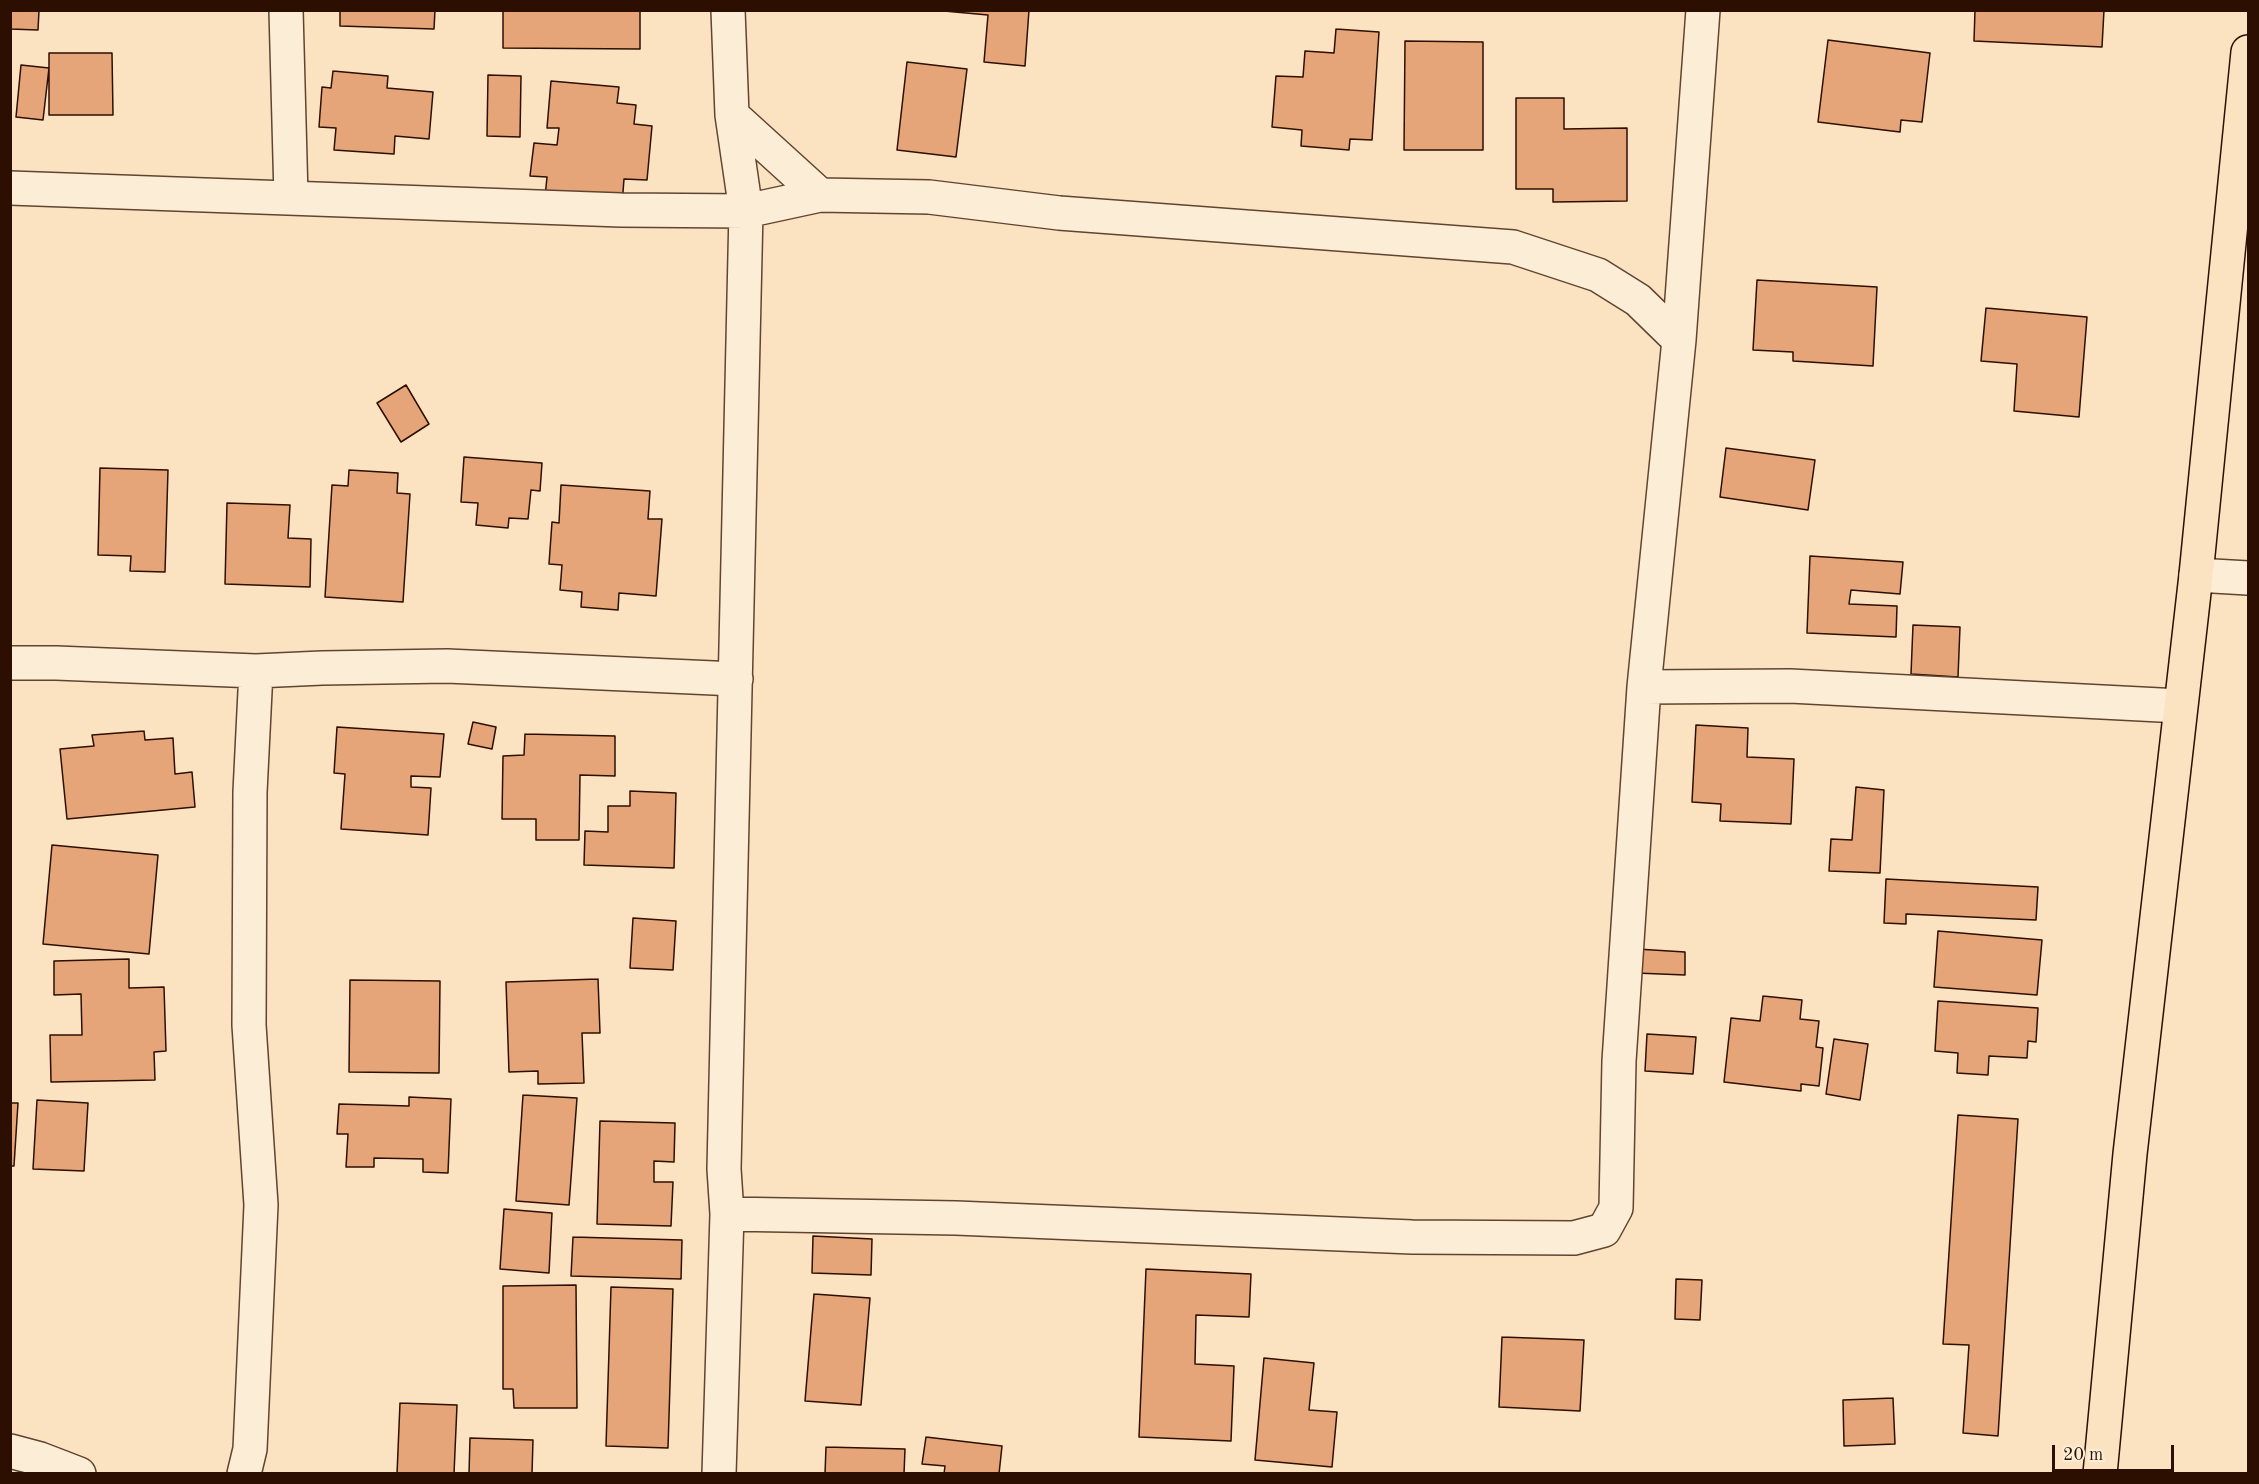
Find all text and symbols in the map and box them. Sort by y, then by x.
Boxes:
scale bar [2055,1433,2176,1471]
text: 20 m [2063,1446,2103,1464]

